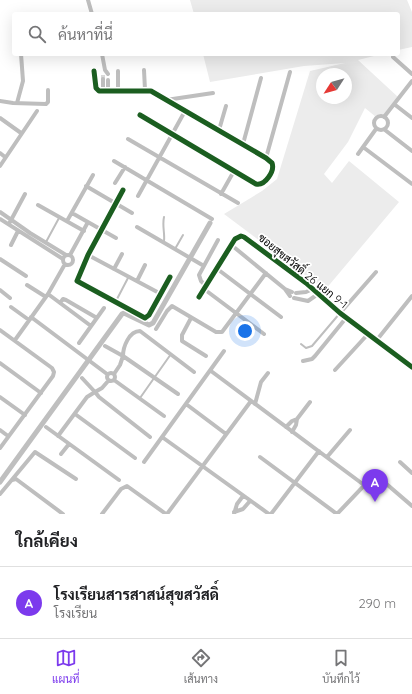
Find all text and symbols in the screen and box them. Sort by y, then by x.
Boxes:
search box [12,12,400,56]
icon: search [26,23,48,45]
text: ค้นหาที่นี่ [58,25,113,44]
north arrow [316,68,352,104]
street label: ซอยสุขสวัสดิ์ 26 แยก 9-1 [254,227,353,313]
your location [235,321,255,341]
pin: A [362,469,388,502]
text: ใกล้เคียง [16,530,78,551]
text: โรงเรียนสารสาสน์สุขสวัสดิ์ [54,585,219,604]
text: A [25,595,33,611]
text: 290 m [358,595,396,611]
text: โรงเรียน [54,605,97,621]
tab: แผนที่ [52,647,80,686]
tab: เส้นทาง [184,647,218,686]
tab: บันทึกไว้ [322,647,360,686]

